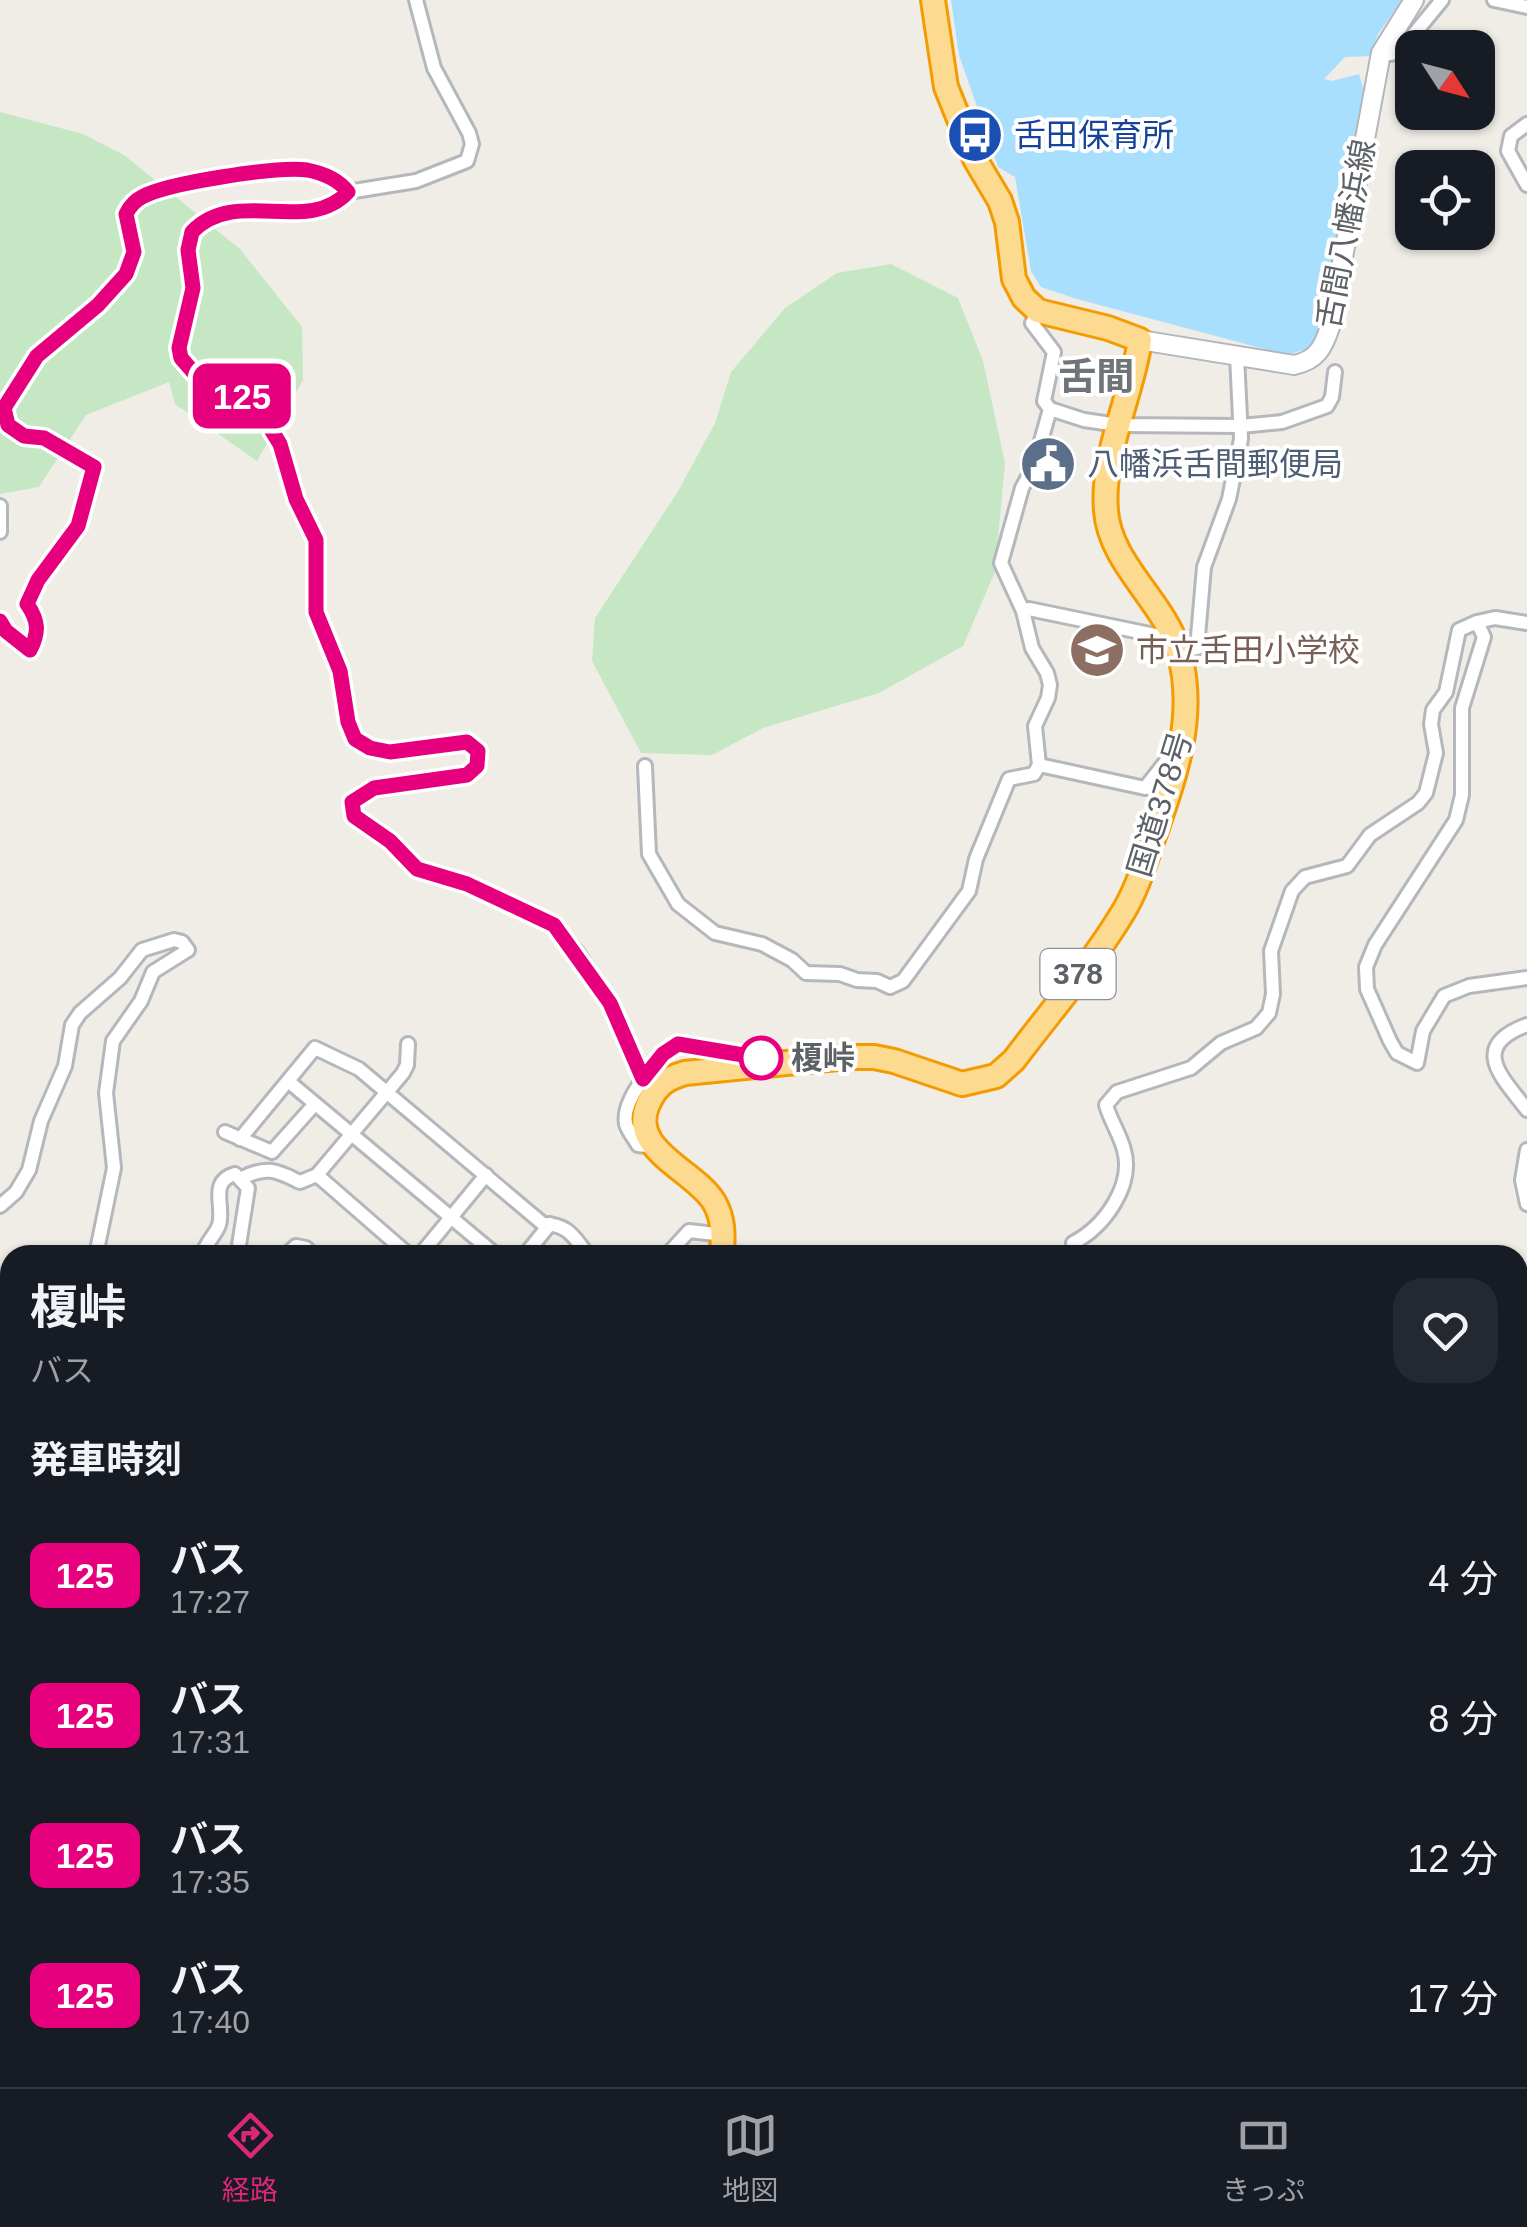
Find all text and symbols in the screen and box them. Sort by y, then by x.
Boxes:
north arrow [1395,30,1495,130]
map controls [1395,30,1495,250]
bus stop icon: 舌田保育所 [945,105,1005,165]
place label: 舌田保育所 [1014,117,1174,153]
street label: 舌間八幡浜線 [1310,136,1382,332]
button: locate [1395,150,1495,250]
district label: 舌間 [1058,356,1134,398]
line badge: 125 [184,364,300,428]
text: 125 [213,377,271,416]
public building icon: 八幡浜舌間郵便局 [1018,434,1078,494]
place label: 八幡浜舌間郵便局 [1087,446,1343,482]
school or university icon: 市立舌田小学校 [1067,620,1127,680]
place label: 市立舌田小学校 [1136,632,1360,668]
street label: 国道378号 [1121,727,1199,881]
road number: 378 [1040,949,1116,999]
marker: 榎峠 [740,1037,782,1079]
place label: 榎峠 [791,1040,855,1076]
button: heart [1393,1278,1498,1383]
text: 榎峠 [30,1281,126,1334]
text: バス [30,1353,94,1389]
text: 発車時刻 [30,1439,182,1481]
text: バス [170,1539,246,1581]
text: 125 [56,1556,114,1595]
text: 4 分 [1428,1558,1498,1600]
text: 17:27 [170,1584,250,1620]
text: バス [170,1679,246,1721]
text: 125 [56,1696,114,1735]
text: 8 分 [1428,1698,1498,1740]
text: 17:31 [170,1724,250,1760]
text: バス [170,1819,246,1861]
text: 125 [56,1836,114,1875]
text: 12 分 [1407,1838,1498,1880]
text: 17:35 [170,1864,250,1900]
text: バス [170,1959,246,2001]
text: 125 [56,1976,114,2015]
text: 17 分 [1407,1978,1498,2020]
text: 17:40 [170,2004,250,2040]
tab: 経路 [222,2108,278,2208]
tab: 地図 [722,2108,778,2208]
tab: きっぷ [1222,2108,1305,2208]

